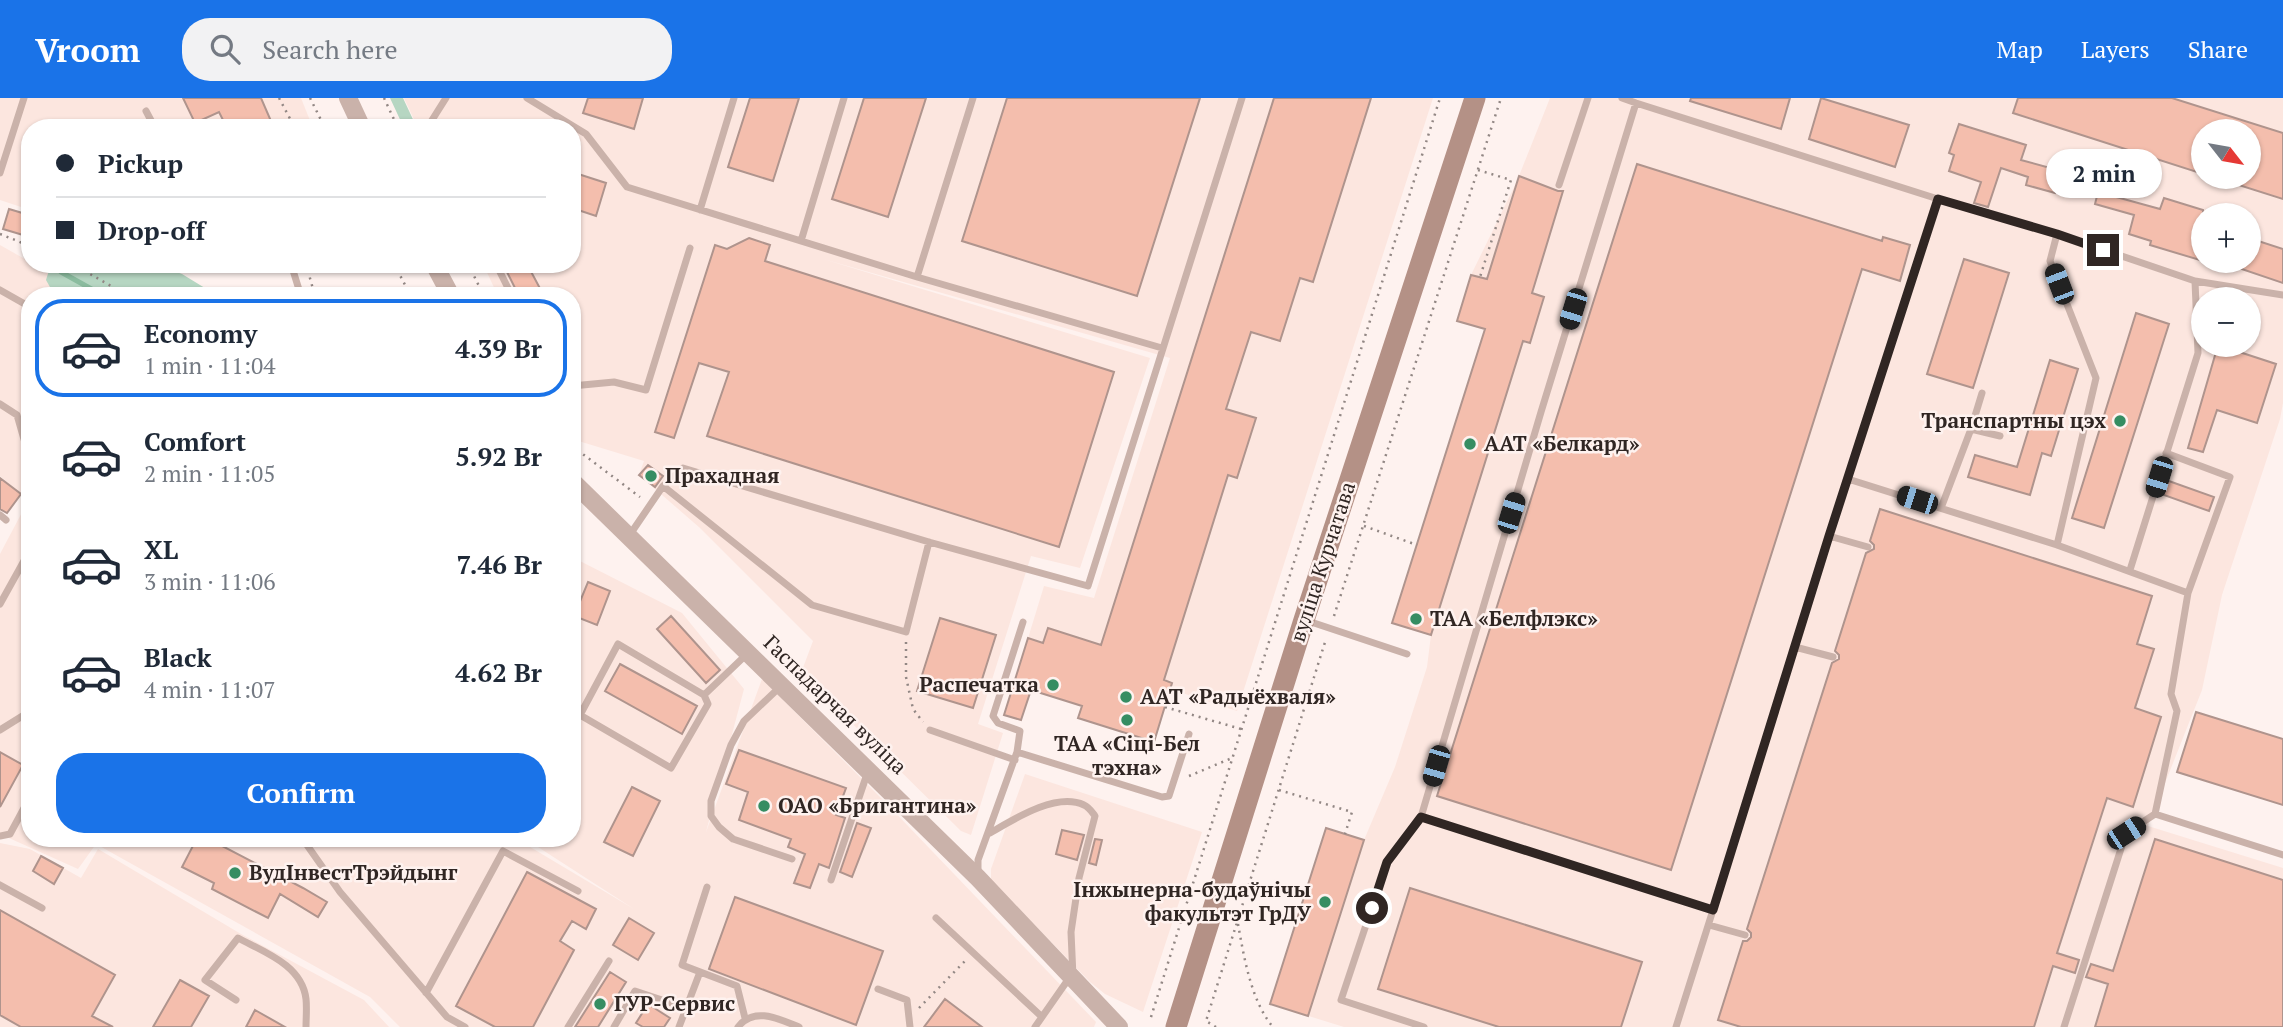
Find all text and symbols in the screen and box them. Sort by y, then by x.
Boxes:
search box [182,18,672,81]
text: Vroom [35,28,140,71]
icon: search [206,30,244,68]
text: Search here [262,32,397,66]
text: Map [1996,33,2043,65]
text: Layers [2081,33,2150,65]
text: Share [2188,33,2248,65]
north arrow [2191,119,2261,189]
map controls [2191,119,2261,357]
text: Pickup [98,146,183,180]
callout: 2 min [2045,149,2161,198]
text: 2 min [2073,158,2135,189]
button: + [2191,203,2261,273]
text: Drop-off [98,213,205,247]
route end [2087,234,2119,266]
car [2042,261,2077,307]
car [1557,286,1590,332]
button: − [2191,287,2261,357]
text: Economy [144,316,257,350]
icon: car [60,317,123,380]
text: 4.39 Br [455,331,542,365]
text: 1 min · 11:04 [144,350,276,381]
place label: Транспартны цэх [1921,406,2106,434]
marker: Транспартны цэх [2112,413,2128,429]
text: Comfort [144,424,246,458]
icon: car [60,425,123,488]
place label: ААТ «Белкард» [1484,429,1640,457]
marker: ААТ «Белкард» [1462,436,1478,452]
text: 5.92 Br [455,439,542,473]
car [2143,454,2176,500]
text: 2 min · 11:05 [144,458,276,489]
place label: Прахадная [665,461,779,489]
marker: Прахадная [643,468,659,484]
street label: вуліца Курчатава [1283,478,1361,645]
car [1894,484,1941,516]
car [1495,490,1528,536]
text: XL [144,532,178,566]
icon: car [60,533,123,596]
text: 7.46 Br [457,547,542,581]
text: 3 min · 11:06 [144,566,276,597]
place label: ТАА «Белфлэкс» [1430,604,1598,632]
marker: ТАА «Белфлэкс» [1408,611,1424,627]
street label: Гаспадарчая вуліца [758,629,914,780]
text: Black [144,640,212,674]
icon: car [60,641,123,704]
text: 4.62 Br [455,655,542,689]
place label: Распечатка [919,670,1039,698]
text: 4 min · 11:07 [144,674,276,705]
marker: Распечатка [1045,677,1061,693]
place label: ААТ «Радыёхваля» [1140,682,1336,710]
marker: ААТ «Радыёхваля» [1118,689,1134,705]
marker: ТАА «Сіці-Бел тэхна» [1119,712,1135,728]
place label: ТАА «Сіці-Бел тэхна» [1054,729,1200,781]
car [1421,743,1452,789]
button: Confirm [56,753,546,833]
place label: ОАО «Бригантина» [778,791,977,819]
marker: ОАО «Бригантина» [756,798,772,814]
car [2103,813,2150,853]
place label: ВудІнвестТрэйдынг [249,858,458,886]
marker: ВудІнвестТрэйдынг [227,865,243,881]
place label: Інжынерна-будаўнічы факультэт ГрДУ [1073,875,1312,927]
route start [1356,892,1388,924]
marker: Інжынерна-будаўнічы факультэт ГрДУ [1317,894,1333,910]
place label: ГУР-Сервис [614,989,735,1017]
marker: ГУР-Сервис [592,996,608,1012]

